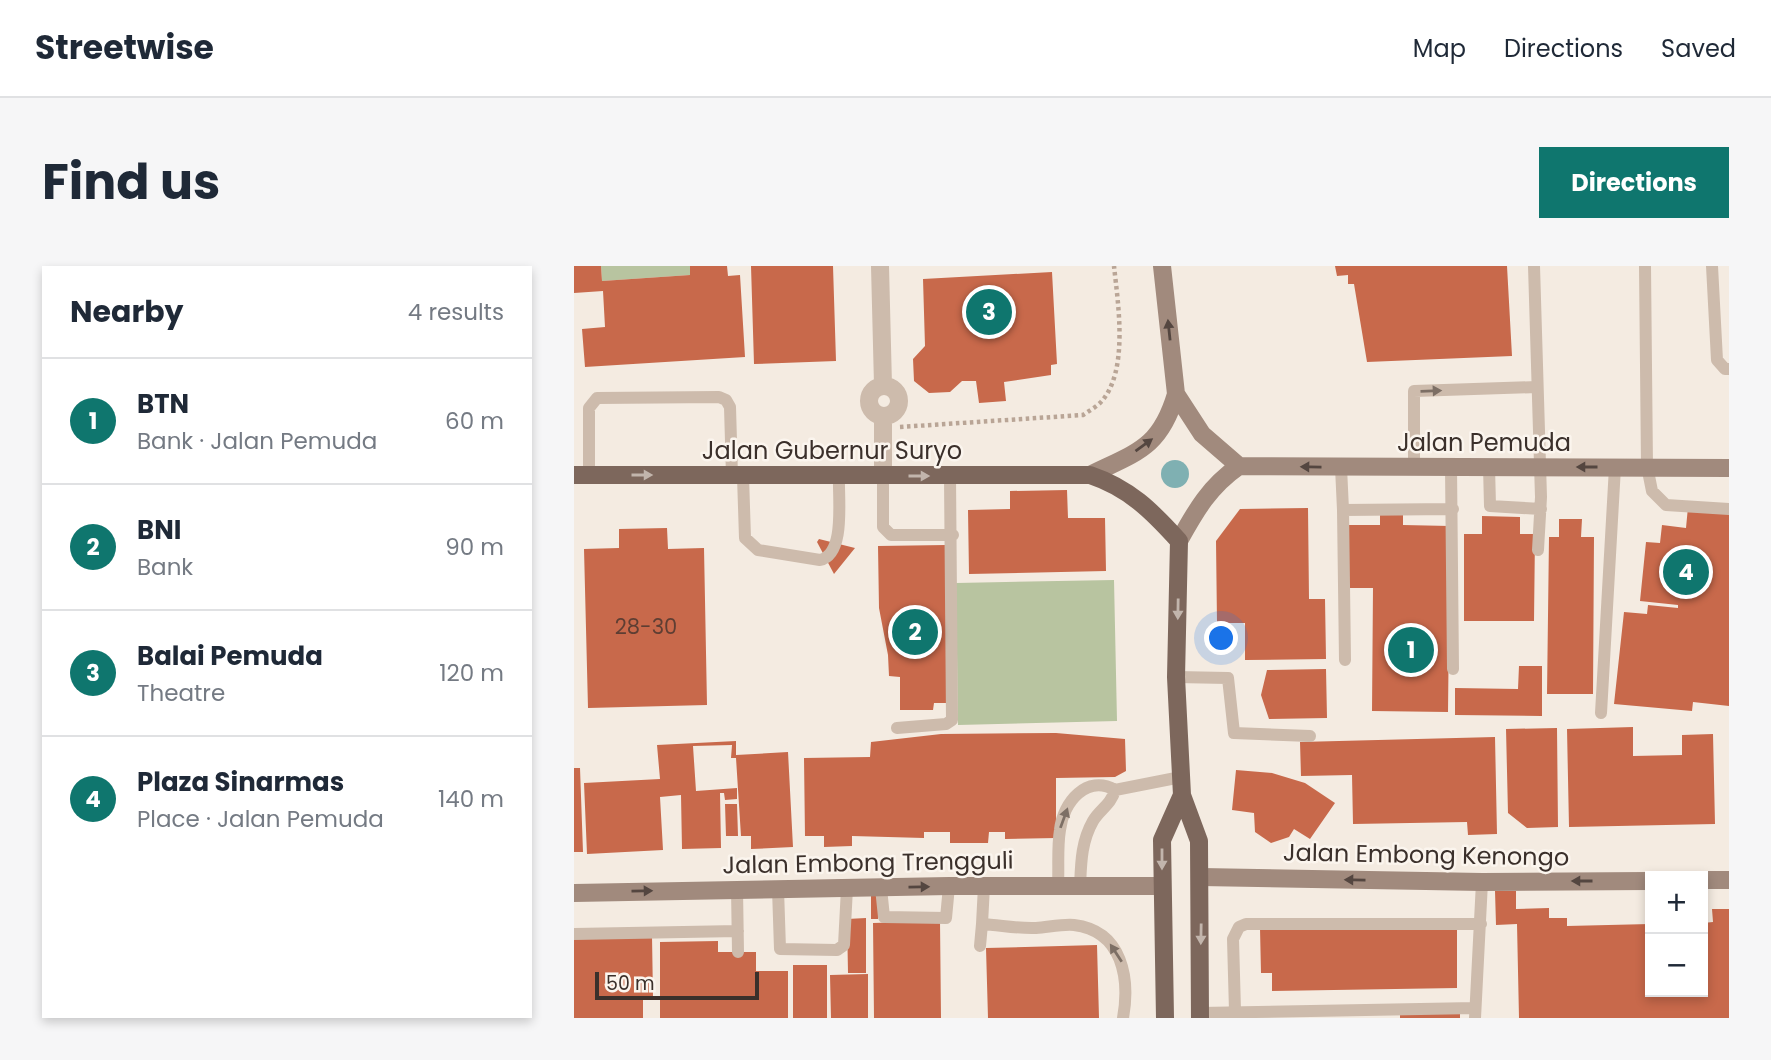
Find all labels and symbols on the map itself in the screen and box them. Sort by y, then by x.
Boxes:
pin: 3 [966,286,1012,338]
one-way arrow [1164,319,1175,341]
one-way arrow [1420,385,1442,396]
street label: Jalan Pemuda [1397,426,1571,459]
street label: Jalan Gubernur Suryo [702,434,962,467]
one-way arrow [1135,438,1154,452]
one-way arrow [1300,461,1322,472]
one-way arrow [1576,461,1598,473]
one-way arrow [631,470,653,481]
one-way arrow [908,470,930,482]
pin: 4 [1663,546,1709,598]
one-way arrow [1172,598,1183,620]
pin: 2 [892,606,938,658]
house number: 28-30 [615,612,677,641]
your location [1204,621,1238,655]
pin: 1 [1388,624,1434,676]
one-way arrow [1059,808,1070,829]
street label: Jalan Embong Kenongo [1283,836,1569,873]
street label: Jalan Embong Trengguli [722,843,1014,882]
one-way arrow [1156,848,1168,870]
one-way arrow [1343,874,1365,886]
one-way arrow [1571,875,1593,887]
one-way arrow [908,881,930,892]
one-way arrow [631,885,653,897]
one-way arrow [1195,923,1207,945]
one-way arrow [1109,943,1122,963]
scale bar [595,969,760,1001]

